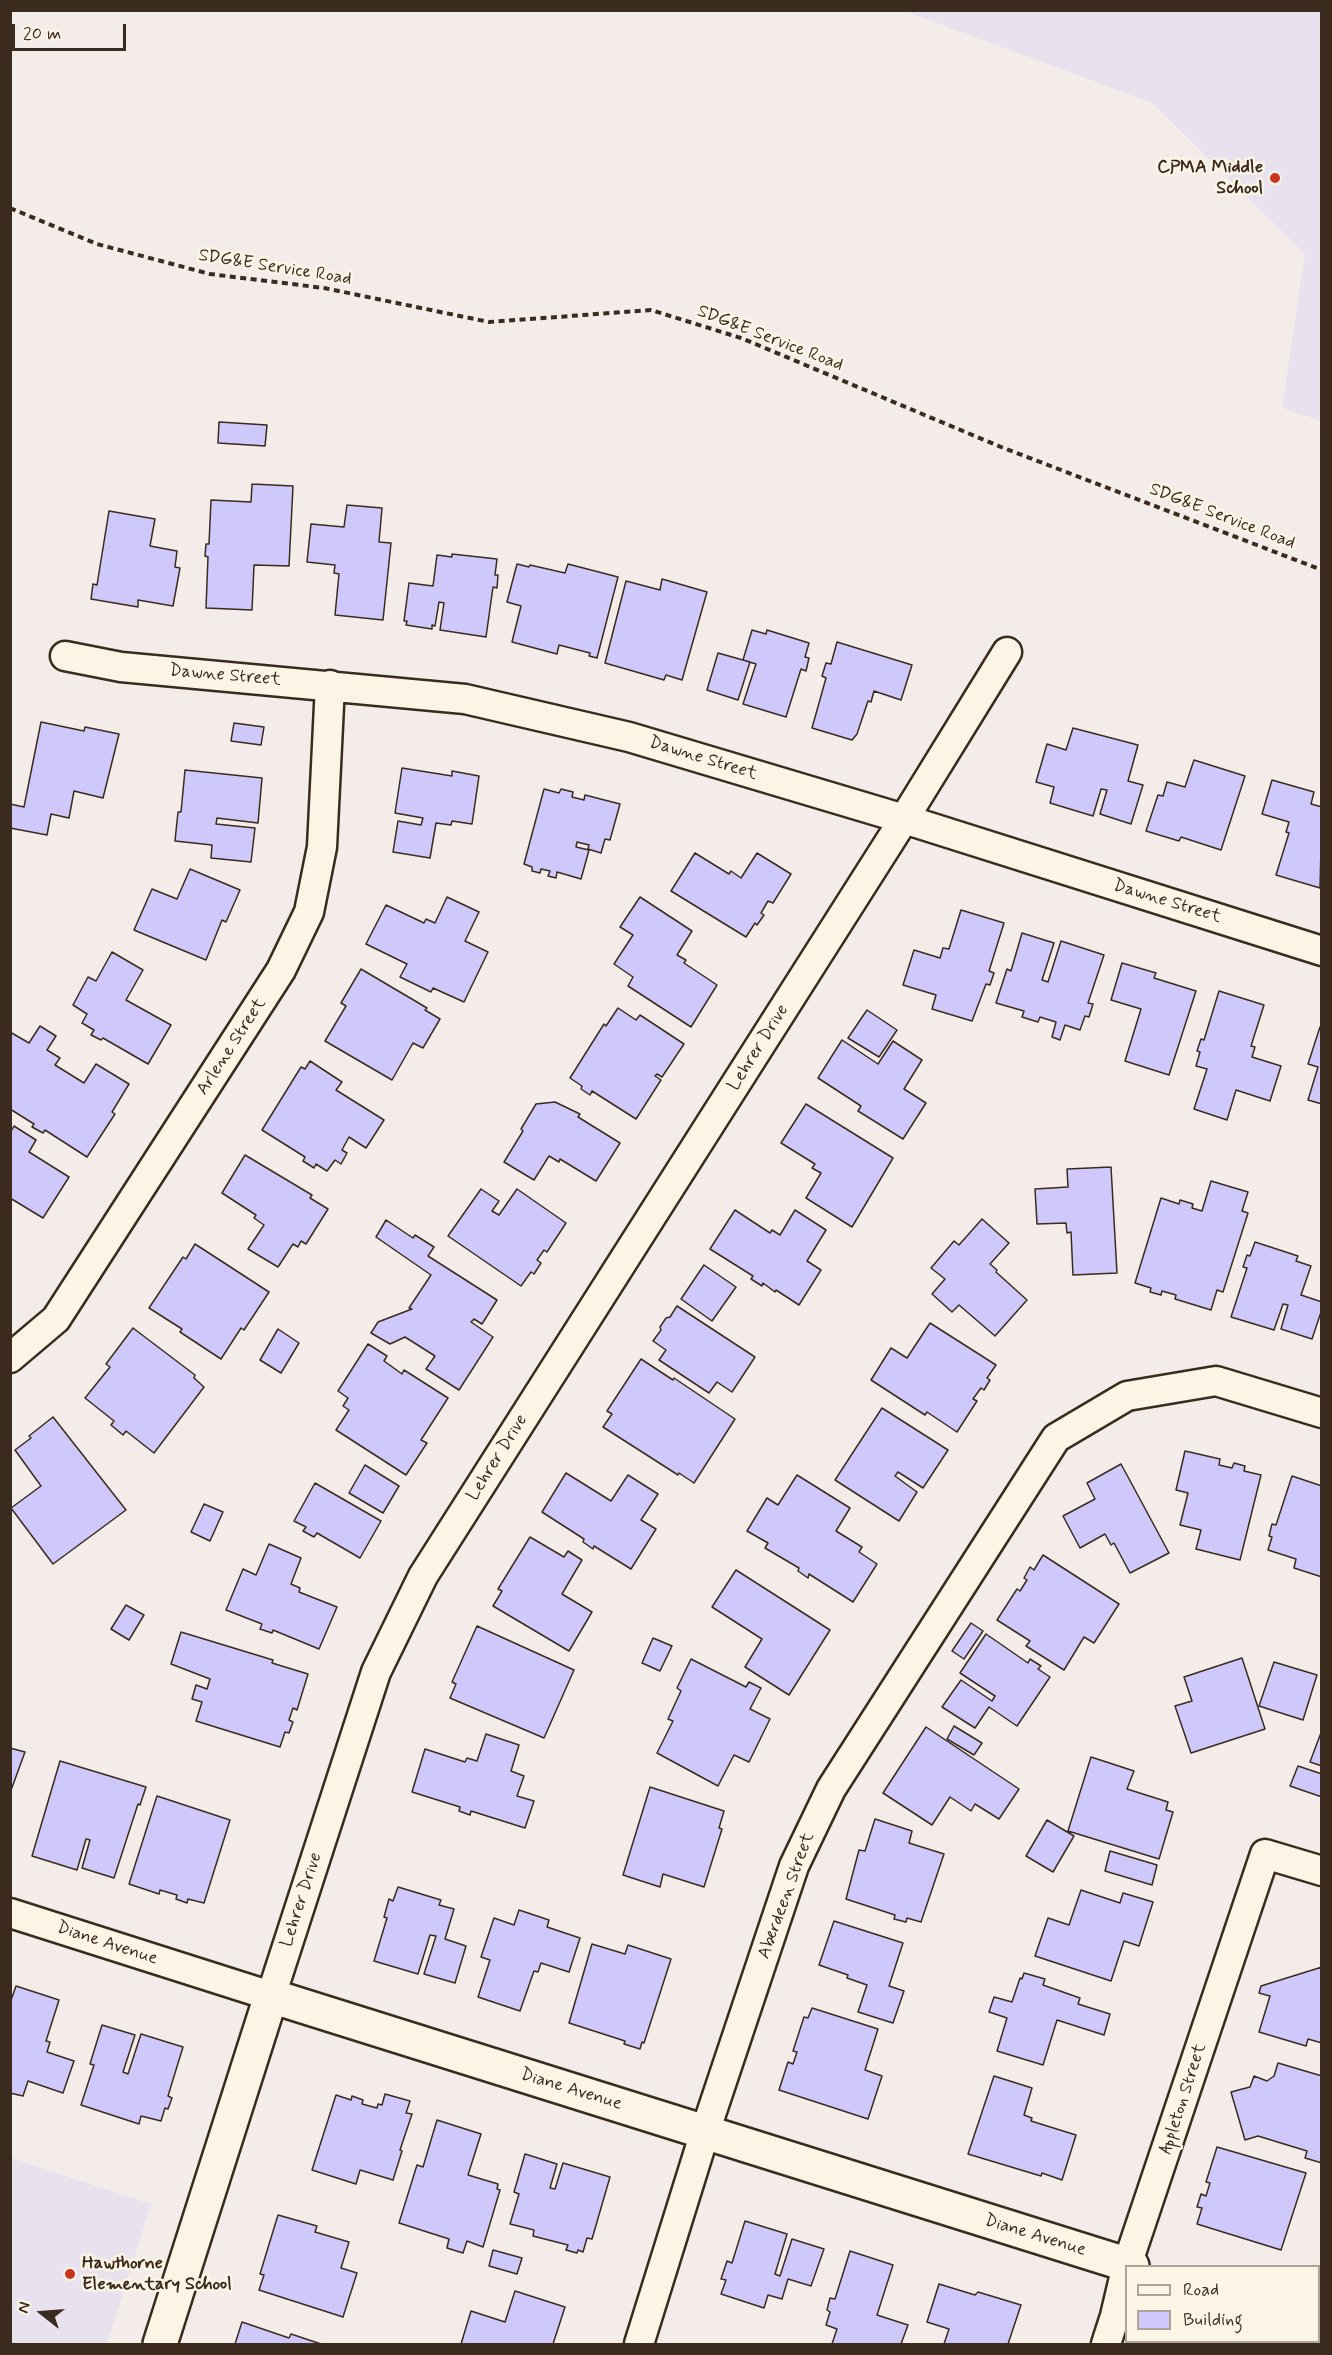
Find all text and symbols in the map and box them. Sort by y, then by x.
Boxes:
scale bar [15,12,129,50]
text: 20 m [23,22,61,46]
place label: CPMA Middle School [1157,157,1263,200]
marker: CPMA Middle School [1268,171,1282,185]
street label: SDG&E Service Road [197,245,353,291]
street label: SDG&E Service Road [694,301,846,377]
street label: SDG&E Service Road [1146,479,1298,555]
street label: Dawne Street [168,660,282,692]
street label: Dawne Street [646,732,760,786]
street label: Dawne Street [1110,875,1224,929]
street label: Arlene Street [193,994,271,1100]
street label: Lehrer Drive [724,1001,794,1095]
street label: Lehrer Drive [463,1411,533,1505]
street label: Aberdeen Street [754,1830,820,1962]
street label: Lehrer Drive [277,1850,327,1950]
street label: Diane Avenue [54,1918,160,1970]
street label: Appleton Street [1156,2041,1212,2157]
street label: Diane Avenue [518,2064,624,2116]
street label: Diane Avenue [982,2210,1088,2262]
place label: Hawthorne Elementary School [82,2253,232,2296]
legend [1125,2265,1320,2343]
marker: Hawthorne Elementary School [63,2267,77,2281]
text: Road [1183,2278,1219,2302]
north arrow [12,2283,72,2343]
text: N [13,2299,36,2316]
text: Building [1183,2308,1243,2332]

